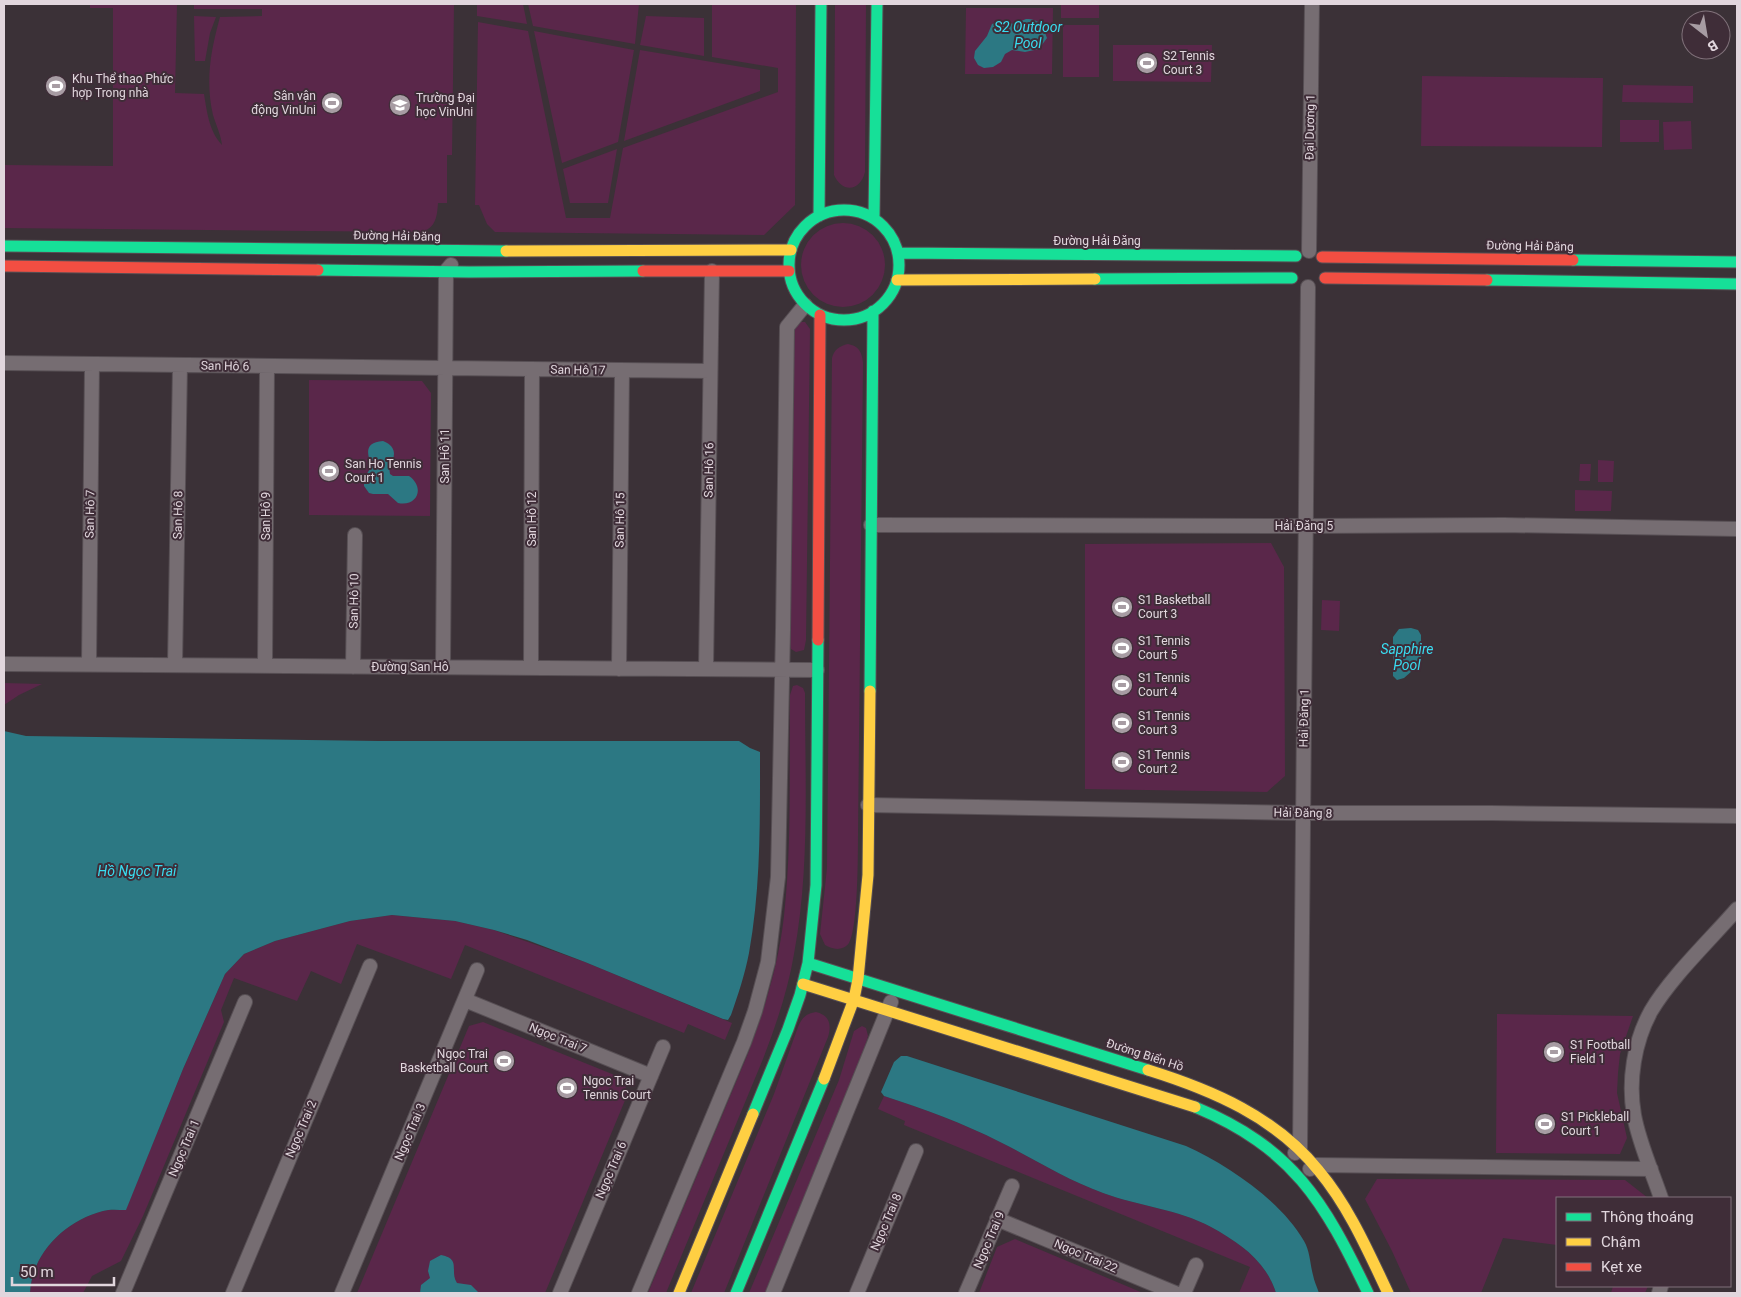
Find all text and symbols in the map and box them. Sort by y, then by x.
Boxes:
north arrow [1681,10,1731,60]
water label: S2 Outdoor Pool [994,19,1062,51]
text: B [1705,37,1721,55]
place label: S2 Tennis Court 3 [1163,49,1215,77]
sports icon: S2 Tennis Court 3 [1135,51,1159,75]
place label: Khu Thể thao Phức hợp Trong nhà [72,72,173,100]
sports icon: Khu Thể thao Phức hợp Trong nhà [44,74,68,98]
place label: Sân vận động VinUni [251,89,316,117]
sports icon: Sân vận động VinUni [320,91,344,115]
place label: Trường Đại học VinUni [416,91,475,119]
school or university icon: Trường Đại học VinUni [388,93,412,117]
street label: Đại Dương 1 [1302,94,1318,160]
street label: Đường Hải Đăng [353,228,441,244]
street label: Đường Hải Đăng [1053,234,1141,248]
street label: Đường Hải Đăng [1486,238,1574,254]
street label: San Hô 6 [201,359,250,373]
street label: San Hô 17 [550,363,606,377]
street label: San Hô 11 [438,428,452,484]
street label: San Hô 16 [702,442,716,498]
place label: San Ho Tennis Court 1 [345,457,422,485]
sports icon: San Ho Tennis Court 1 [317,459,341,483]
street label: San Hô 7 [83,489,97,538]
street label: San Hô 8 [171,490,185,539]
street label: San Hô 12 [525,491,539,547]
street label: San Hô 9 [259,492,273,540]
street label: San Hô 15 [613,492,627,548]
street label: Hải Đăng 5 [1275,519,1334,533]
street label: San Hô 10 [347,573,361,629]
place label: S1 Basketball Court 3 [1138,593,1210,621]
sports icon: S1 Basketball Court 3 [1110,595,1134,619]
place label: S1 Tennis Court 5 [1138,634,1190,662]
sports icon: S1 Tennis Court 5 [1110,636,1134,660]
water label: Sapphire Pool [1380,641,1434,673]
street label: Đường San Hô [371,660,449,674]
place label: S1 Tennis Court 4 [1138,671,1190,699]
sports icon: S1 Tennis Court 4 [1110,673,1134,697]
street label: Hải Đăng 1 [1296,689,1312,747]
place label: S1 Tennis Court 3 [1138,709,1190,737]
sports icon: S1 Tennis Court 3 [1110,711,1134,735]
place label: S1 Tennis Court 2 [1138,748,1190,776]
sports icon: S1 Tennis Court 2 [1110,750,1134,774]
street label: Hải Đăng 8 [1274,805,1333,821]
water label: Hồ Ngọc Trai [98,863,177,879]
street label: Ngọc Trai 7 [527,1020,589,1056]
street label: Đường Biển Hồ [1105,1036,1186,1074]
place label: S1 Football Field 1 [1570,1038,1630,1066]
sports icon: S1 Football Field 1 [1542,1040,1566,1064]
place label: Ngọc Trai Basketball Court [400,1047,488,1075]
sports icon: Ngọc Trai Basketball Court [492,1049,516,1073]
place label: Ngoc Trai Tennis Court [583,1074,651,1102]
sports icon: Ngoc Trai Tennis Court [555,1076,579,1100]
street label: Ngọc Trai 2 [283,1098,319,1160]
street label: Ngọc Trai 3 [392,1101,428,1163]
place label: S1 Pickleball Court 1 [1561,1110,1629,1138]
sports icon: S1 Pickleball Court 1 [1533,1112,1557,1136]
street label: Ngọc Trai 1 [166,1117,202,1179]
street label: Ngọc Trai 6 [593,1139,629,1201]
street label: Ngọc Trai 8 [868,1191,904,1253]
legend [1556,1197,1731,1287]
text: Thông thoáng [1601,1208,1694,1226]
street label: Ngọc Trai 9 [971,1209,1007,1271]
text: Chậm [1601,1233,1640,1251]
street label: Ngọc Trai 22 [1052,1236,1120,1276]
scale bar [12,1254,115,1286]
text: Kẹt xe [1601,1258,1642,1276]
text: 50 m [20,1263,54,1281]

